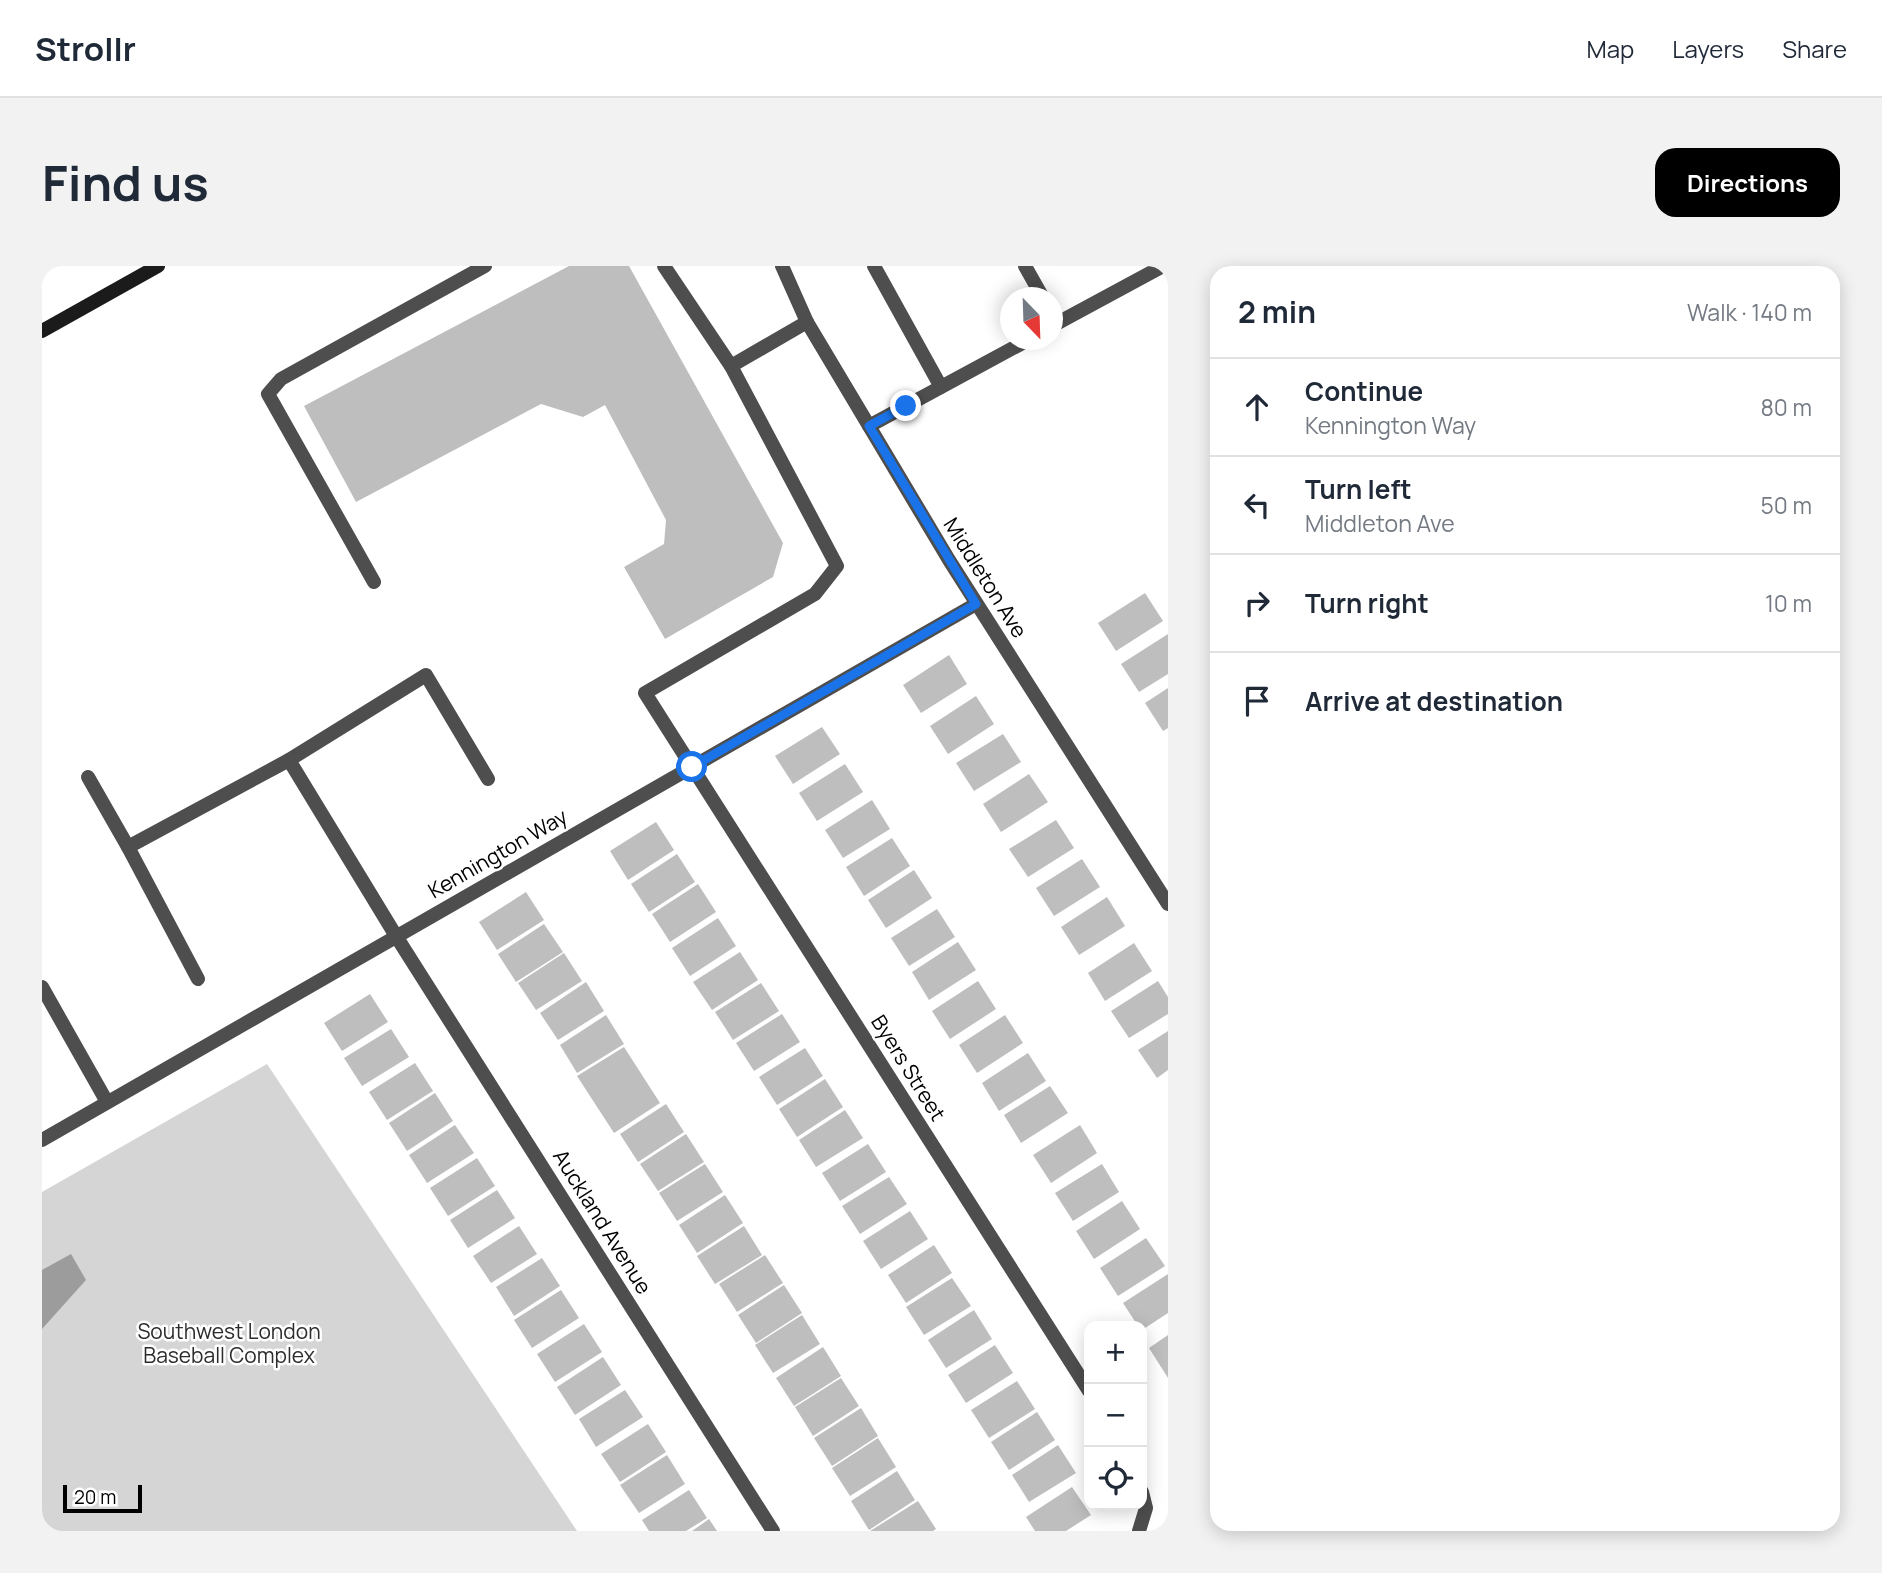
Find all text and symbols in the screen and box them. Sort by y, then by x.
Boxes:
text: Strollr [35,26,136,71]
text: Map [1587,32,1634,65]
text: Layers [1672,32,1744,65]
text: Share [1782,32,1847,65]
button: Directions [1655,148,1840,217]
text: Find us [42,149,209,216]
north arrow [1000,287,1063,350]
text: 2 min [1238,291,1316,332]
text: Walk · 140 m [1687,296,1812,328]
text: Continue [1305,373,1423,409]
icon: ahead [1238,388,1276,426]
route end [890,390,921,421]
text: 80 m [1761,391,1812,423]
text: Kennington Way [1305,409,1476,441]
text: Turn left [1305,471,1412,507]
icon: left [1238,486,1276,524]
text: 50 m [1761,489,1812,521]
text: Middleton Ave [1305,507,1455,539]
street label: Middleton Ave [938,512,1034,643]
icon: right [1238,584,1276,622]
text: Turn right [1305,585,1429,621]
text: 10 m [1765,587,1812,619]
icon: arrive [1238,682,1276,720]
text: Arrive at destination [1305,683,1563,719]
route start [676,751,707,782]
street label: Kennington Way [423,802,572,904]
street label: Byers Street [865,1009,952,1126]
street label: Auckland Avenue [547,1144,659,1299]
park label: Southwest London Baseball Complex [137,1317,321,1369]
map controls [1084,1321,1147,1510]
button: + [1084,1321,1147,1384]
button: − [1084,1384,1147,1447]
button: locate [1084,1447,1147,1510]
scale bar [63,1482,142,1514]
text: 20 m [74,1484,116,1510]

